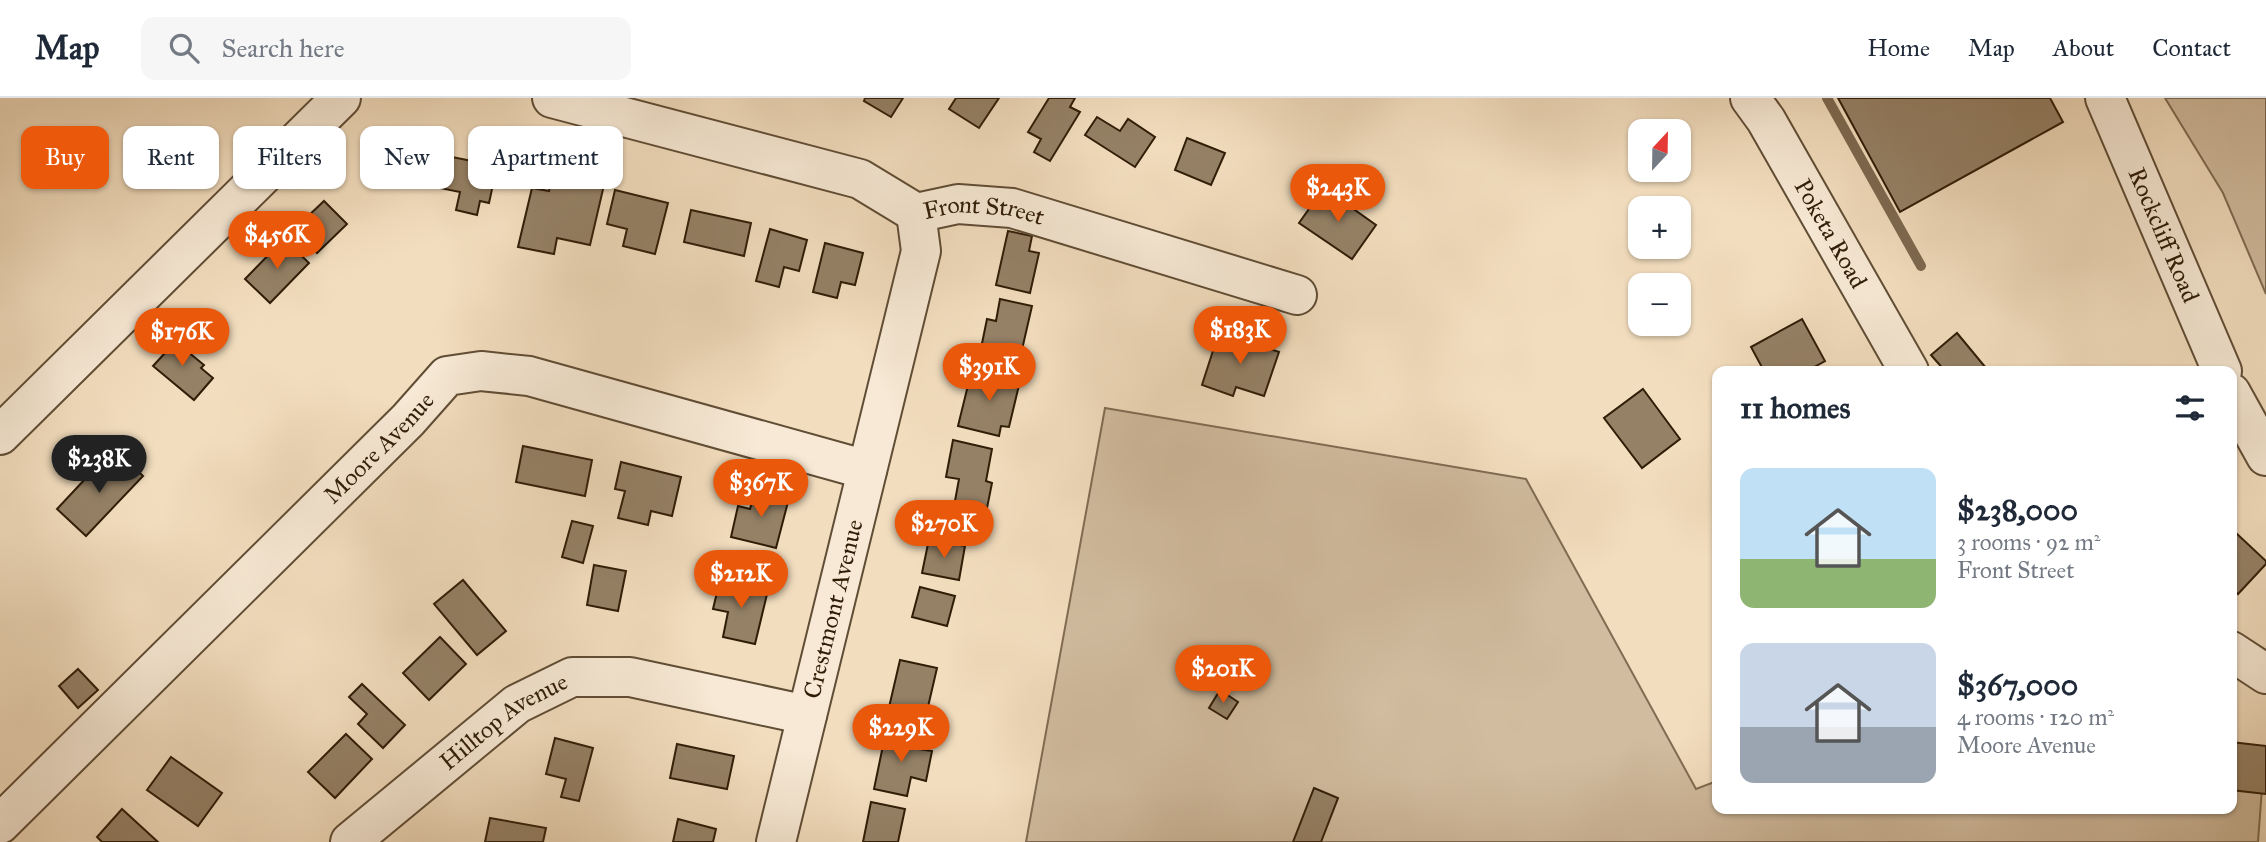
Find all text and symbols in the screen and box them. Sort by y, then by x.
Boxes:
search box [141,17,631,80]
text: Map [35,28,99,68]
icon: search [165,29,203,67]
text: Search here [221,32,345,64]
text: Home [1867,33,1930,63]
text: Map [1968,33,2015,63]
text: About [2053,33,2114,63]
text: Contact [2152,33,2231,63]
north arrow [1628,119,1690,182]
map controls [1628,119,1691,336]
chip: Buy [21,126,109,189]
chip: Rent [123,126,219,189]
chip: Filters [233,126,346,189]
chip: New [360,126,454,189]
chip: Apartment [468,126,623,189]
street label: Rockcliff Road [2122,163,2206,307]
pin: $243K [1289,164,1387,224]
text: $243K [1306,173,1370,201]
street label: Poketa Road [1788,174,1874,294]
street label: Front Street [920,189,1049,232]
button: + [1628,196,1691,259]
pin: $456K [228,212,326,271]
text: $456K [244,220,310,248]
button: − [1628,273,1691,336]
pin: $183K [1191,306,1289,366]
pin: $176K [133,308,231,368]
text: $183K [1210,315,1270,343]
text: $176K [150,317,214,345]
pin: $391K [940,344,1038,403]
text: $391K [959,352,1019,380]
street label: Moore Avenue [317,386,441,510]
icon: filters [2171,389,2209,427]
text: 11 homes [1740,390,1851,426]
pin: $238K [50,436,148,495]
text: $238K [68,444,130,472]
pin: $367K [712,460,810,519]
text: $367K [729,468,793,496]
text: $238,000 [1957,492,2078,528]
icon: home [1796,496,1880,580]
pin: $270K [895,500,993,560]
text: $270K [911,509,977,537]
street label: Crestmont Avenue [797,516,870,702]
text: 3 rooms · 92 m² [1957,528,2100,556]
pin: $212K [692,550,790,610]
text: Front Street [1957,556,2074,584]
text: $212K [710,559,772,587]
pin: $201K [1174,646,1272,705]
text: $201K [1191,654,1255,682]
street label: Hilltop Avenue [434,667,573,777]
text: $367,000 [1957,667,2078,703]
icon: home [1796,671,1880,755]
text: 4 rooms · 120 m² [1957,703,2114,731]
pin: $229K [852,704,950,764]
text: $229K [868,713,934,741]
text: Moore Avenue [1957,731,2096,759]

